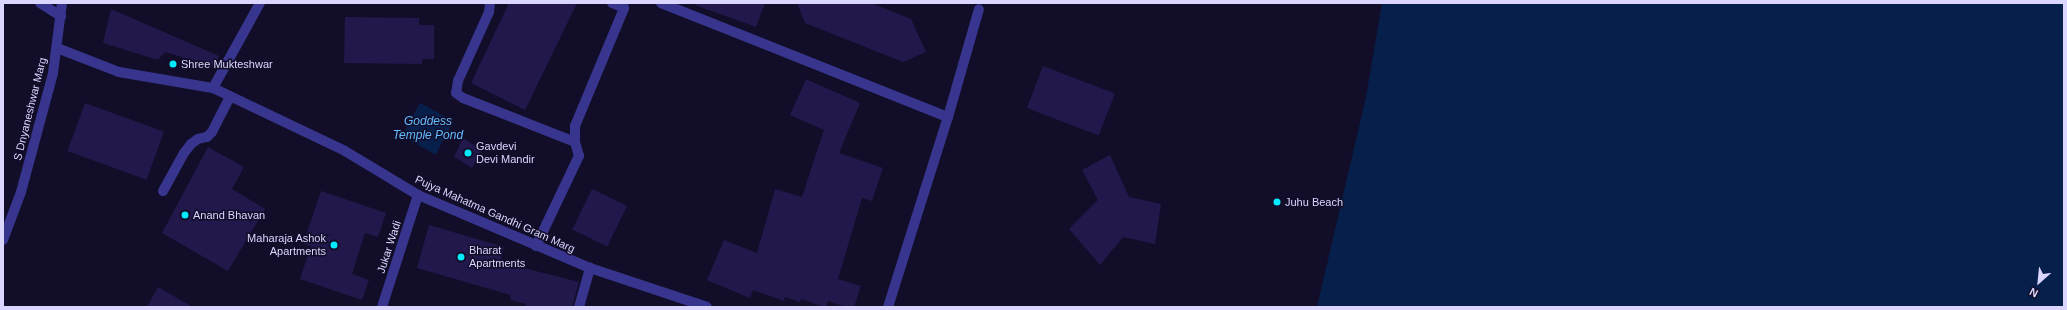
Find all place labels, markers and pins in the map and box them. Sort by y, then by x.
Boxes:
place label: Shree Mukteshwar [181,57,273,71]
marker: Shree Mukteshwar [168,59,178,69]
place label: Gavdevi Devi Mandir [476,140,535,166]
marker: Gavdevi Devi Mandir [463,148,473,158]
place label: Juhu Beach [1285,195,1343,209]
marker: Juhu Beach [1272,197,1282,207]
place label: Anand Bhavan [193,208,265,222]
marker: Anand Bhavan [180,210,190,220]
place label: Maharaja Ashok Apartments [247,232,326,258]
marker: Maharaja Ashok Apartments [329,240,339,250]
place label: Bharat Apartments [469,244,525,270]
marker: Bharat Apartments [456,252,466,262]

